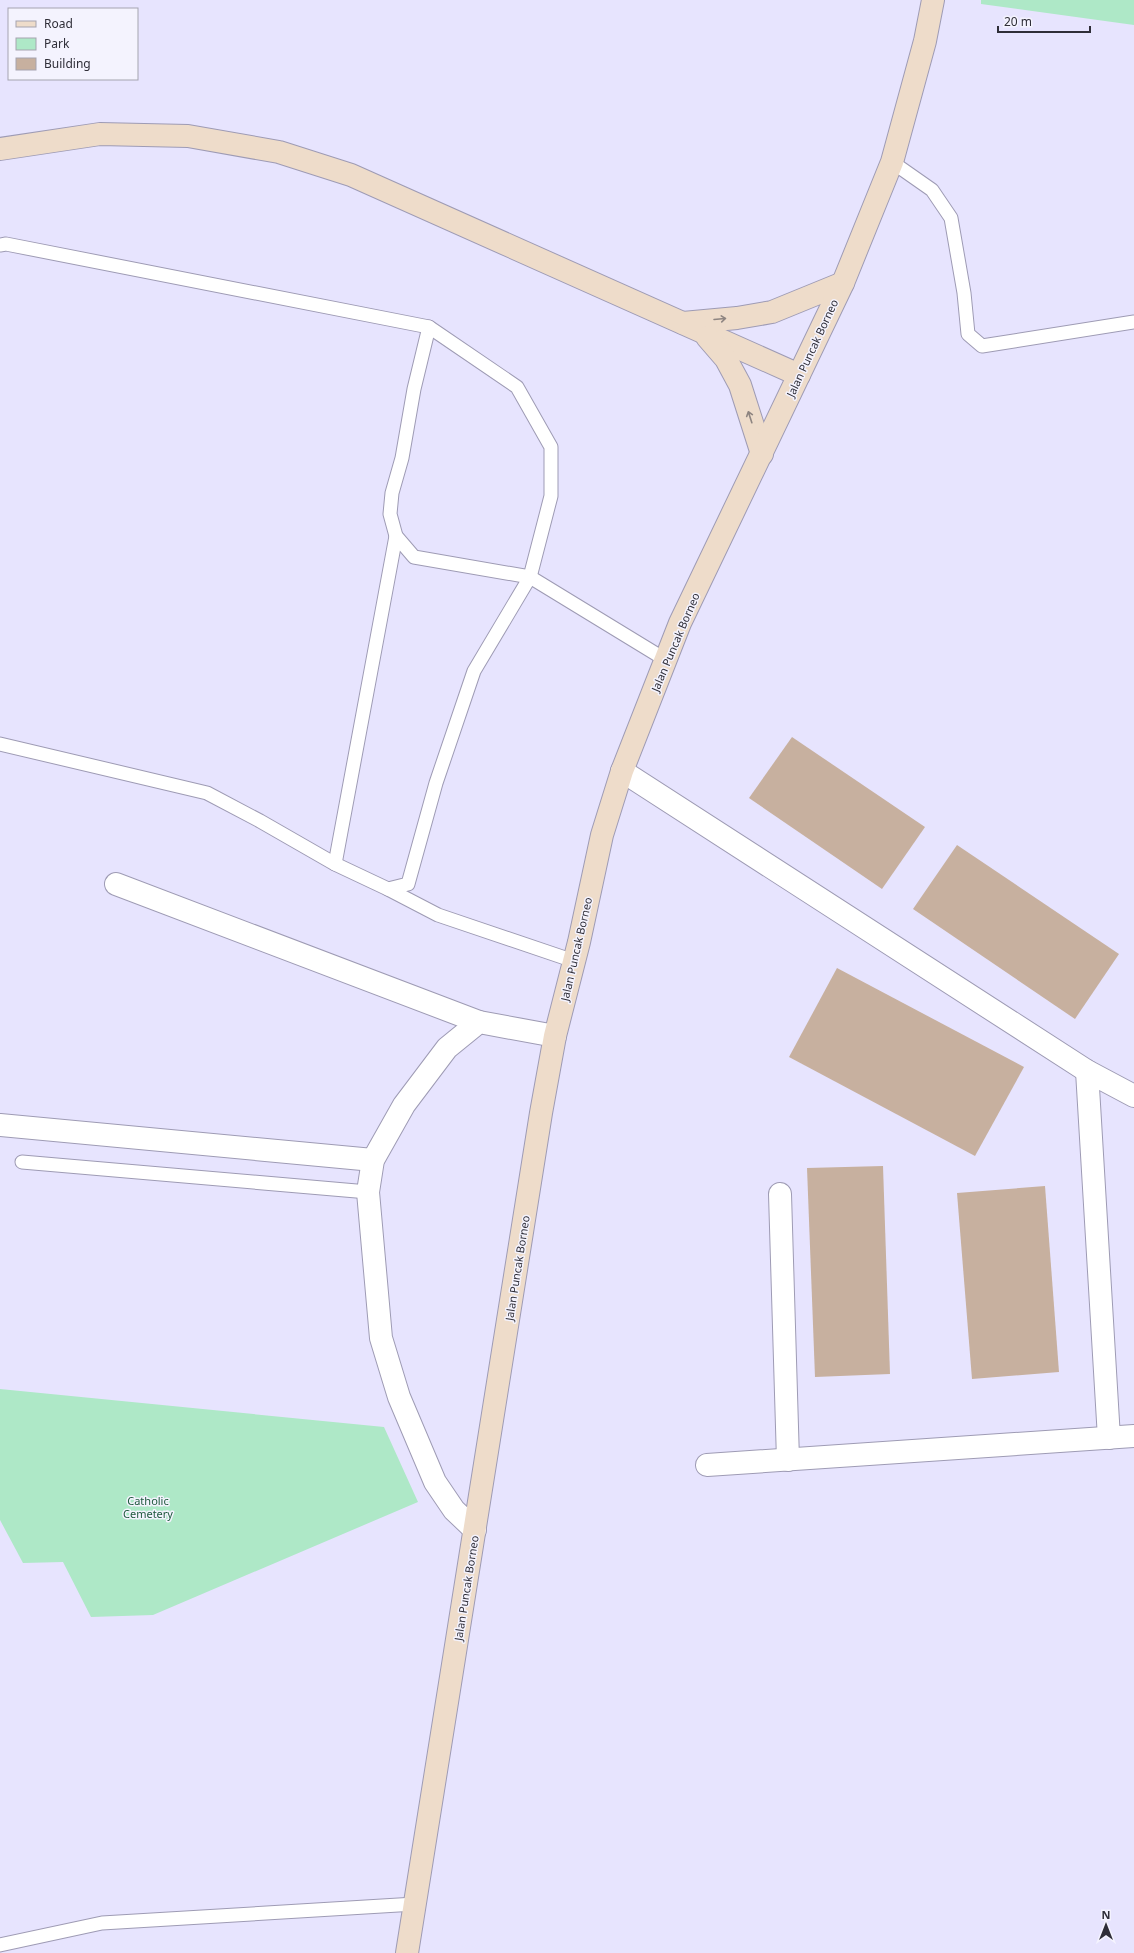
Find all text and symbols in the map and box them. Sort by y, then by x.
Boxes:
legend [8,8,138,80]
scale bar [998,8,1090,34]
text: 20 m [1004,13,1032,30]
text: Road [44,15,73,32]
text: Park [44,35,70,52]
text: Building [44,55,91,72]
street label: Jalan Puncak Borneo [782,296,841,400]
one-way arrow [713,316,726,323]
one-way arrow [746,410,753,423]
street label: Jalan Puncak Borneo [647,590,703,695]
street label: Jalan Puncak Borneo [557,895,595,1003]
street label: Jalan Puncak Borneo [501,1214,533,1323]
park label: Catholic Cemetery [123,1493,173,1521]
street label: Jalan Puncak Borneo [450,1534,482,1643]
north arrow [1086,1905,1126,1945]
text: N [1102,1907,1110,1922]

